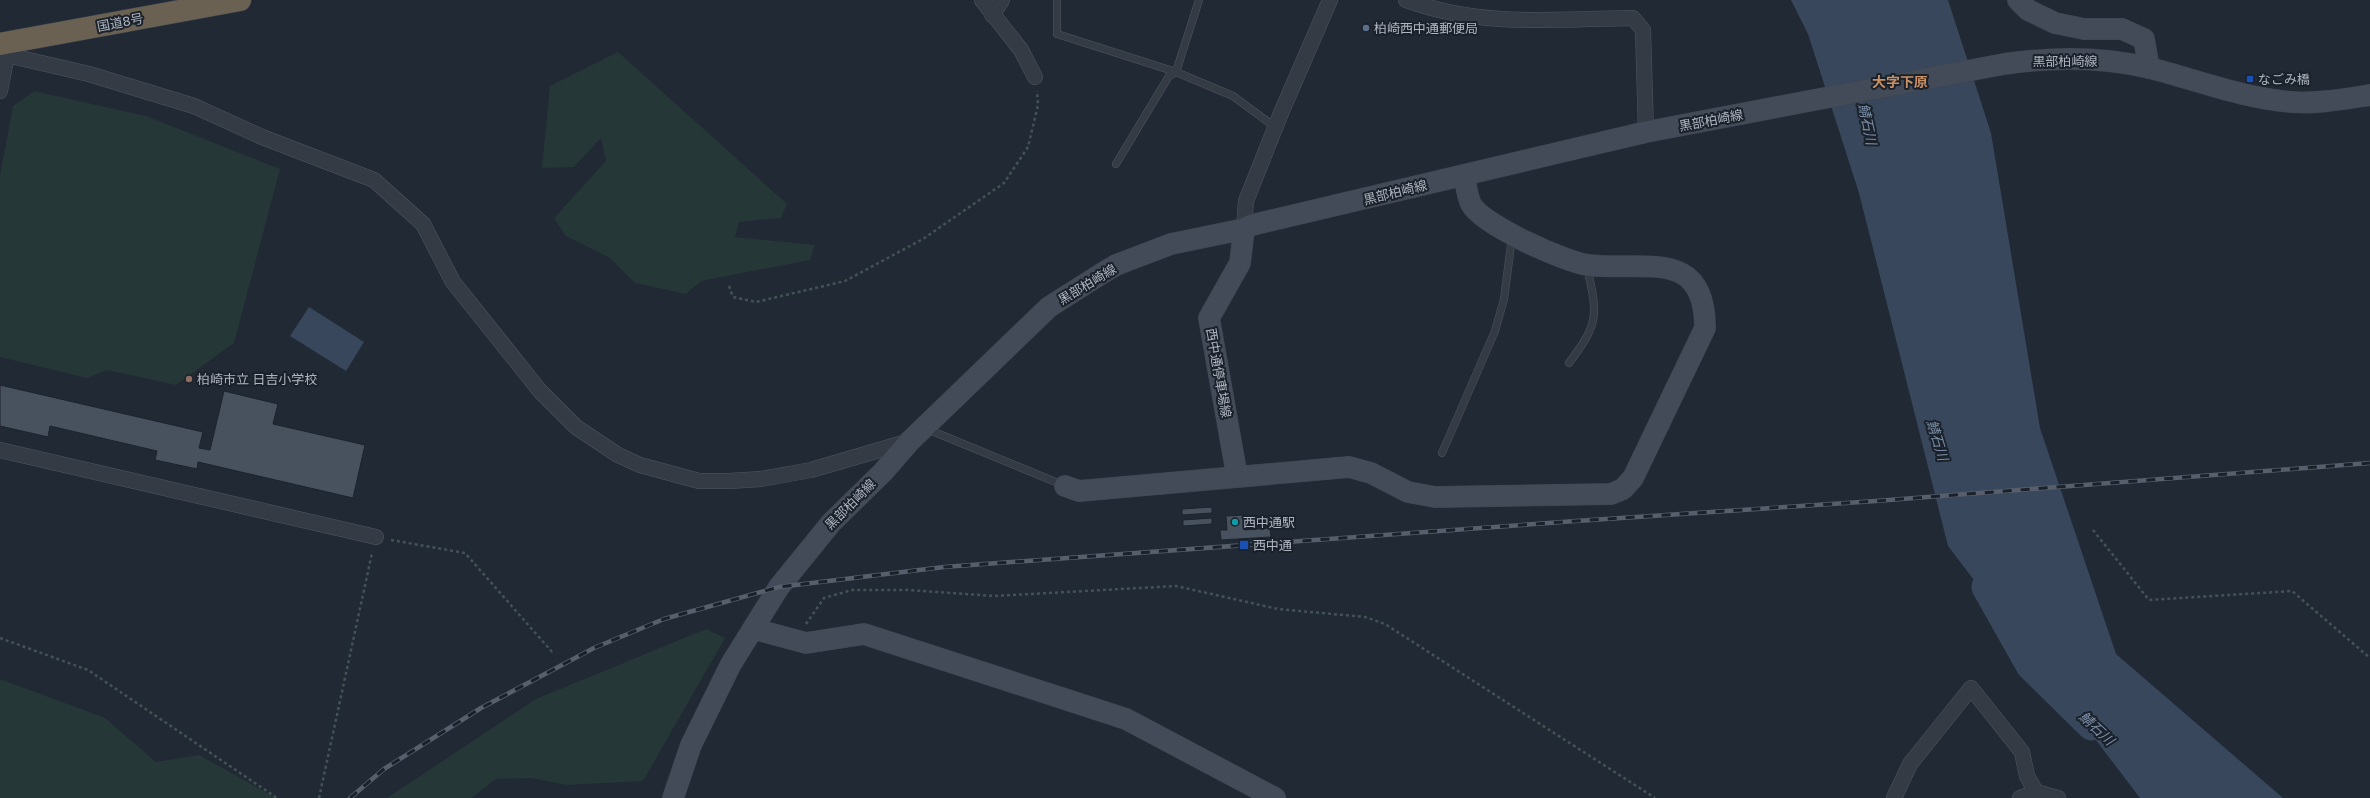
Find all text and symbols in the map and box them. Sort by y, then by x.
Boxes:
street label: 国道8号 [95,10,145,34]
place label: 柏崎西中通郵便局 [1374,20,1478,36]
marker: 柏崎西中通郵便局 [1361,23,1371,33]
street label: 黒部柏崎線 [2032,53,2098,69]
place label: なごみ橋 [2258,71,2310,87]
district label: 大字下原 [1872,73,1928,90]
marker: なごみ橋 [2245,74,2255,84]
water label: 鯖石川 [1855,102,1881,148]
street label: 黒部柏崎線 [1678,106,1744,134]
street label: 黒部柏崎線 [1362,176,1428,208]
street label: 黒部柏崎線 [1055,260,1119,308]
street label: 西中通停車場線 [1203,327,1235,419]
place label: 柏崎市立 日吉小学校 [197,371,317,387]
marker: 柏崎市立 日吉小学校 [184,374,194,384]
water label: 鯖石川 [1924,417,1953,464]
street label: 黒部柏崎線 [821,475,879,533]
place label: 西中通駅 [1243,514,1295,530]
marker: 西中通駅 [1230,517,1240,527]
place label: 西中通 [1253,537,1292,553]
marker: 西中通 [1238,539,1250,551]
water label: 鯖石川 [2076,707,2120,750]

